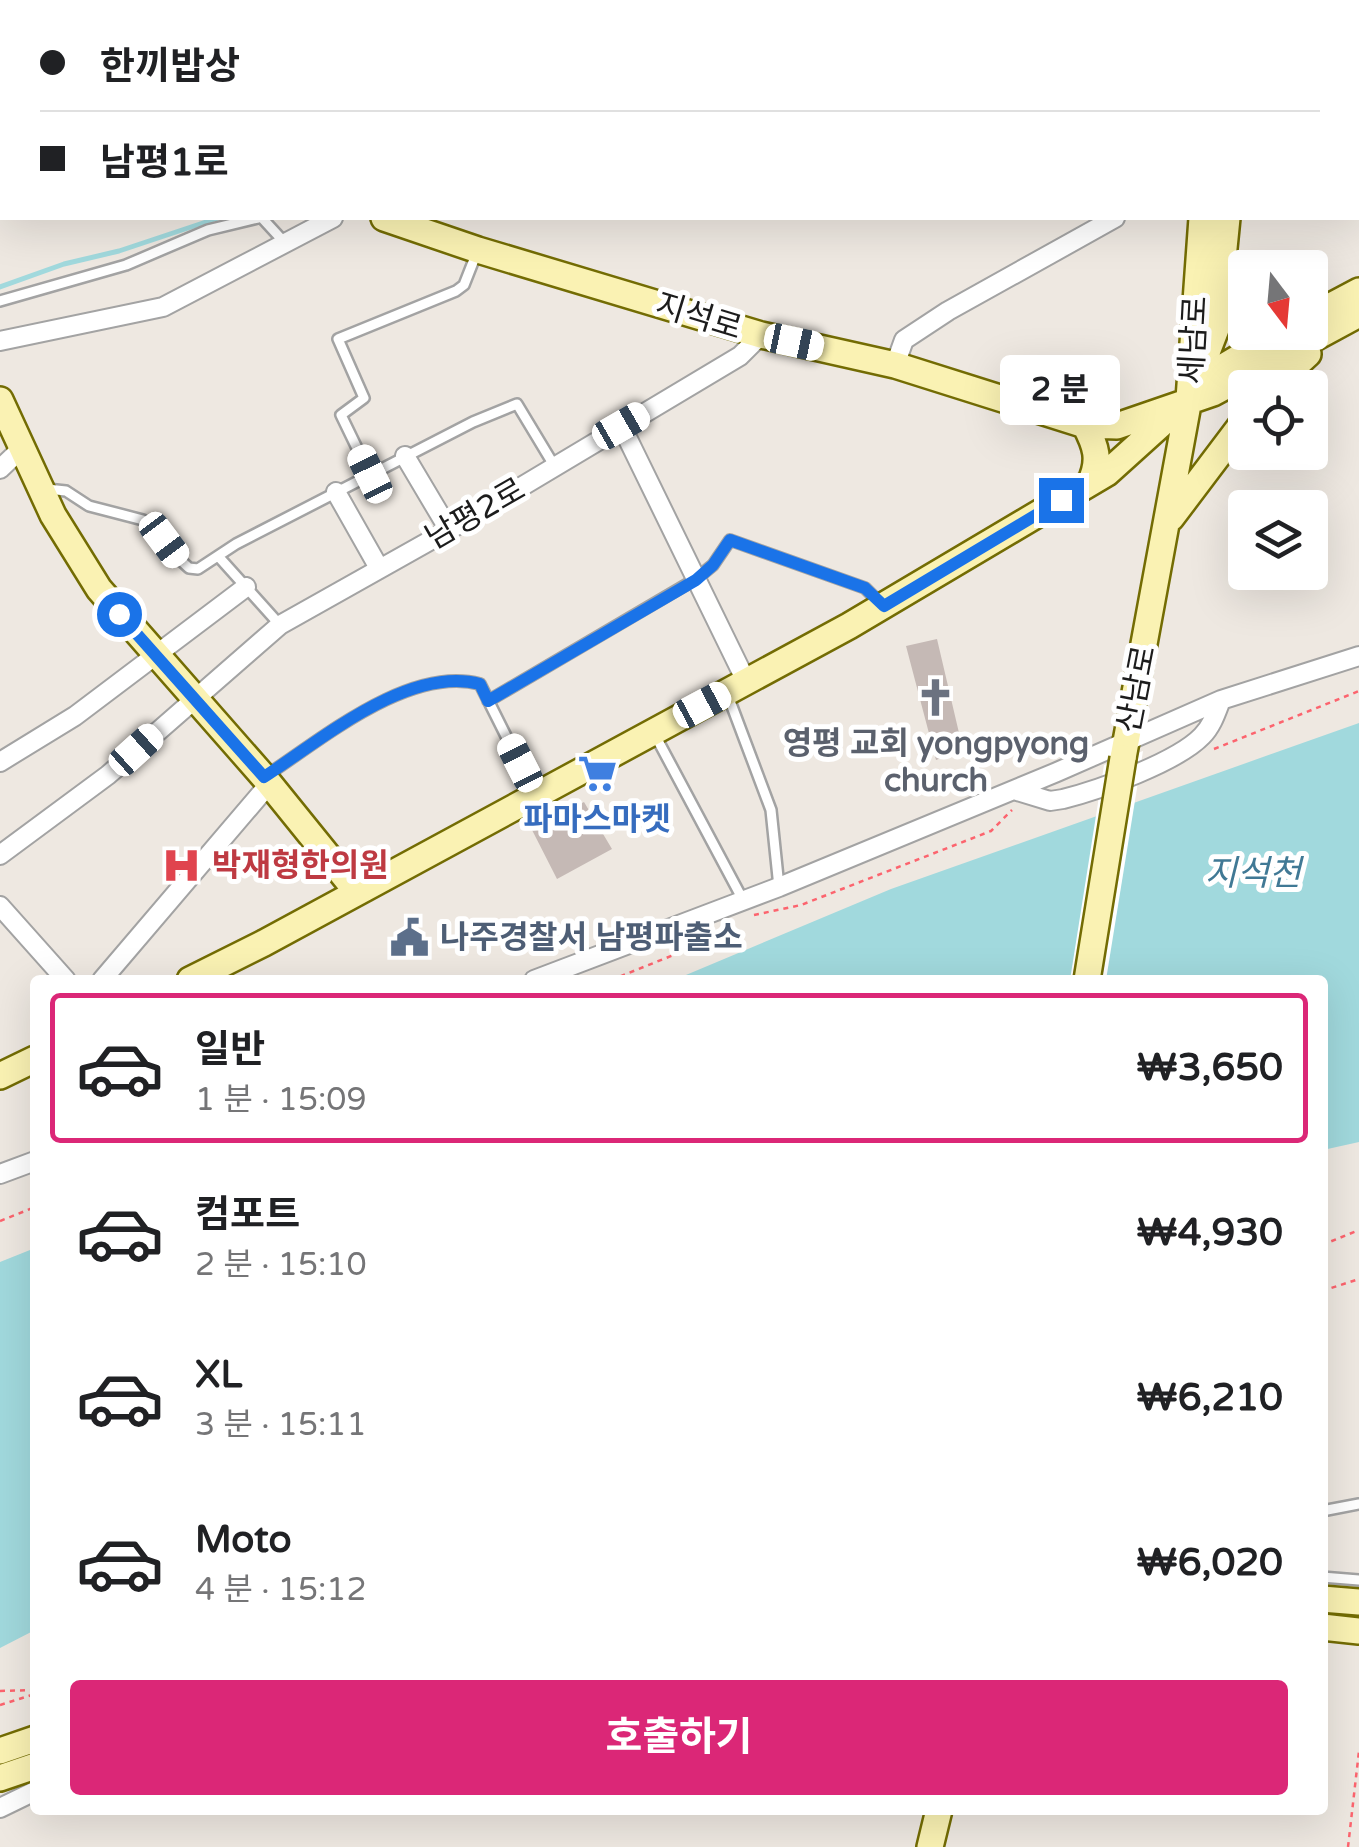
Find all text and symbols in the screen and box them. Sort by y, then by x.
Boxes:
text: 한끼밥상 [100,44,240,90]
text: 남평1로 [100,140,229,186]
north arrow [1228,250,1328,350]
map controls [1228,250,1328,590]
street label: 지석로 [651,286,746,348]
street label: 세남로 [1173,295,1215,385]
car [762,321,826,363]
callout: 2 분 [1001,355,1121,425]
button: locate [1228,370,1328,470]
text: 2 분 [1031,371,1089,409]
car [588,398,654,454]
car [343,440,397,508]
street label: 남평2로 [419,470,532,557]
route end [1039,478,1084,523]
button: layers [1228,490,1328,590]
car [134,507,194,573]
route start [97,592,142,637]
street label: 산남로 [1110,642,1164,736]
church icon: 영평 교회 yongpyong church [915,677,957,719]
car [668,678,736,732]
car [104,719,168,781]
place label: 영평 교회 yongpyong church [783,725,1089,800]
car [493,729,547,797]
supermarket icon: 파마스마켓 [576,753,618,795]
place label: 파마스마켓 [523,801,671,839]
hospital icon: 박재형한의원 [161,844,203,886]
place label: 박재형한의원 [212,847,389,885]
water label: 지석천 [1205,853,1305,895]
public building icon: 나주경찰서 남평파출소 [389,916,431,958]
place label: 나주경찰서 남평파출소 [440,919,743,957]
icon: car [75,1023,165,1113]
text: 일반 [195,1027,265,1073]
text: ₩3,650 [1137,1045,1283,1091]
text: 1 분 · 15:09 [195,1081,367,1119]
icon: car [75,1188,165,1278]
text: 컴포트 [195,1192,300,1238]
text: ₩4,930 [1137,1210,1283,1256]
text: 2 분 · 15:10 [195,1246,367,1284]
text: XL [195,1352,242,1398]
icon: car [75,1353,165,1443]
text: ₩6,210 [1137,1375,1283,1421]
text: 3 분 · 15:11 [195,1406,367,1444]
text: Moto [195,1517,291,1563]
icon: car [75,1518,165,1608]
text: ₩6,020 [1137,1540,1283,1586]
text: 4 분 · 15:12 [195,1571,367,1609]
button: 호출하기 [70,1680,1288,1795]

